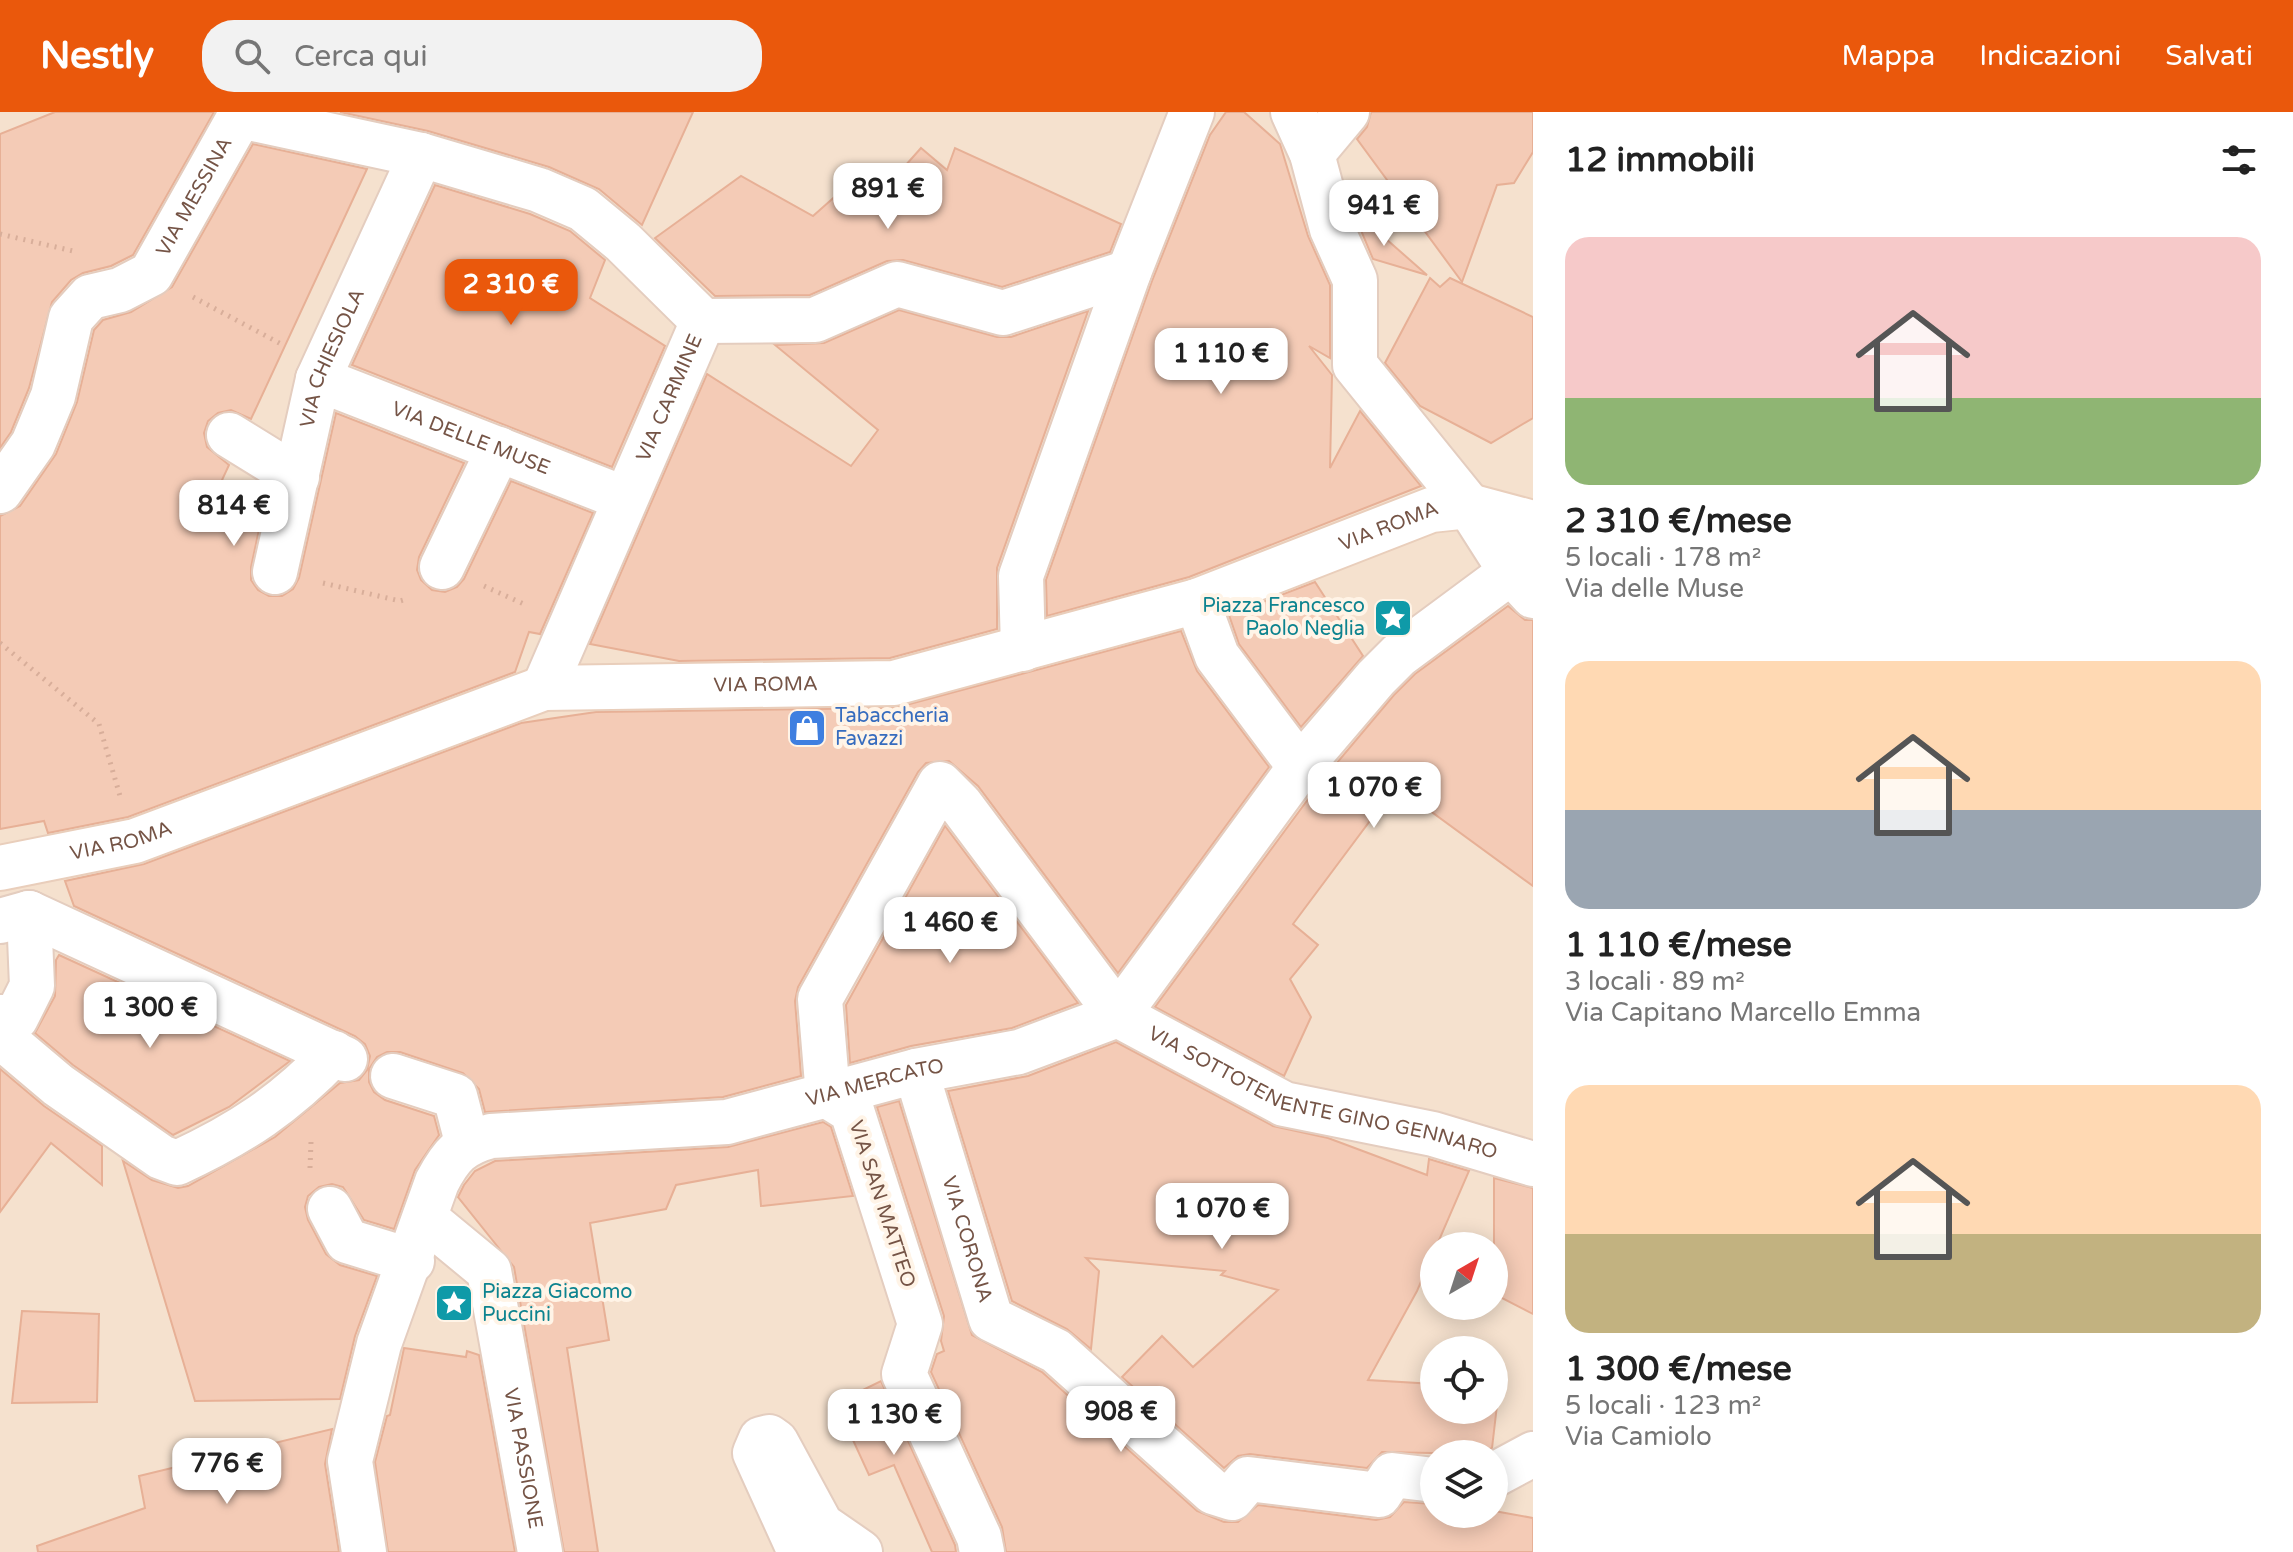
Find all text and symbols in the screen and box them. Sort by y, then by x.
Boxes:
search box [202,20,762,92]
text: Nestly [40,33,154,79]
icon: search [230,34,274,78]
text: Cerca qui [294,38,428,75]
text: Mappa [1841,39,1935,73]
text: Indicazioni [1979,39,2121,73]
text: Salvati [2165,39,2253,73]
street label: VIA MESSINA [151,133,238,261]
icon: filters [2217,138,2261,182]
text: 12 immobili [1565,140,1755,181]
pin: 891 € [832,163,944,231]
text: 891 € [851,173,925,204]
pin: 941 € [1328,180,1440,248]
text: 941 € [1347,190,1421,221]
pin: 2 310 € [437,259,585,327]
text: 2 310 € [463,269,559,300]
street label: VIA CHIESIOLA [296,285,370,430]
icon: home [1841,289,1985,433]
pin: 1 110 € [1147,328,1295,396]
street label: VIA CARMINE [631,331,708,466]
text: 1 110 € [1173,338,1269,369]
street label: VIA DELLE MUSE [388,397,553,480]
pin: 814 € [178,480,290,548]
text: 814 € [197,490,271,521]
street label: VIA ROMA [1336,496,1442,557]
text: 2 310 €/mese [1565,501,1792,542]
text: 5 locali · 178 m² [1565,542,1761,573]
text: Via delle Muse [1565,573,1744,604]
place label: Piazza Francesco Paolo Neglia [1202,594,1365,641]
place icon: Piazza Francesco Paolo Neglia [1372,597,1414,639]
street label: VIA ROMA [713,672,818,698]
place label: Tabaccheria Favazzi [835,704,949,751]
shop icon: Tabaccheria Favazzi [786,707,828,749]
icon: home [1841,713,1985,857]
pin: 1 070 € [1300,762,1448,830]
text: 1 070 € [1326,772,1422,803]
street label: VIA ROMA [68,816,175,866]
pin: 1 460 € [876,897,1024,965]
text: 1 460 € [902,907,998,938]
text: 1 110 €/mese [1565,925,1792,966]
text: 3 locali · 89 m² [1565,966,1745,997]
pin: 1 300 € [76,982,224,1050]
text: 1 300 € [102,992,198,1023]
text: Via Capitano Marcello Emma [1565,997,1921,1028]
street label: VIA SOTTOTENENTE GINO GENNARO [1144,1021,1500,1165]
street label: VIA MERCATO [803,1054,946,1112]
street label: VIA SAN MATTEO [844,1117,920,1291]
icon: home [1841,1137,1985,1281]
street label: VIA CORONA [937,1173,997,1306]
pin: 1 070 € [1148,1183,1296,1251]
text: 1 070 € [1174,1193,1270,1224]
north arrow [1420,1232,1508,1320]
map controls [1420,1232,1508,1528]
place label: Piazza Giacomo Puccini [482,1280,632,1327]
place icon: Piazza Giacomo Puccini [433,1282,475,1324]
button: locate [1420,1336,1508,1424]
text: 1 300 €/mese [1565,1349,1792,1390]
street label: VIA PASSIONE [498,1386,548,1531]
pin: 908 € [1065,1386,1177,1454]
pin: 1 130 € [820,1389,968,1457]
text: 5 locali · 123 m² [1565,1390,1761,1421]
text: 908 € [1084,1396,1158,1427]
text: 1 130 € [846,1399,942,1430]
text: Via Camiolo [1565,1421,1712,1452]
pin: 776 € [171,1438,283,1506]
button: layers [1420,1440,1508,1528]
text: 776 € [190,1448,264,1479]

